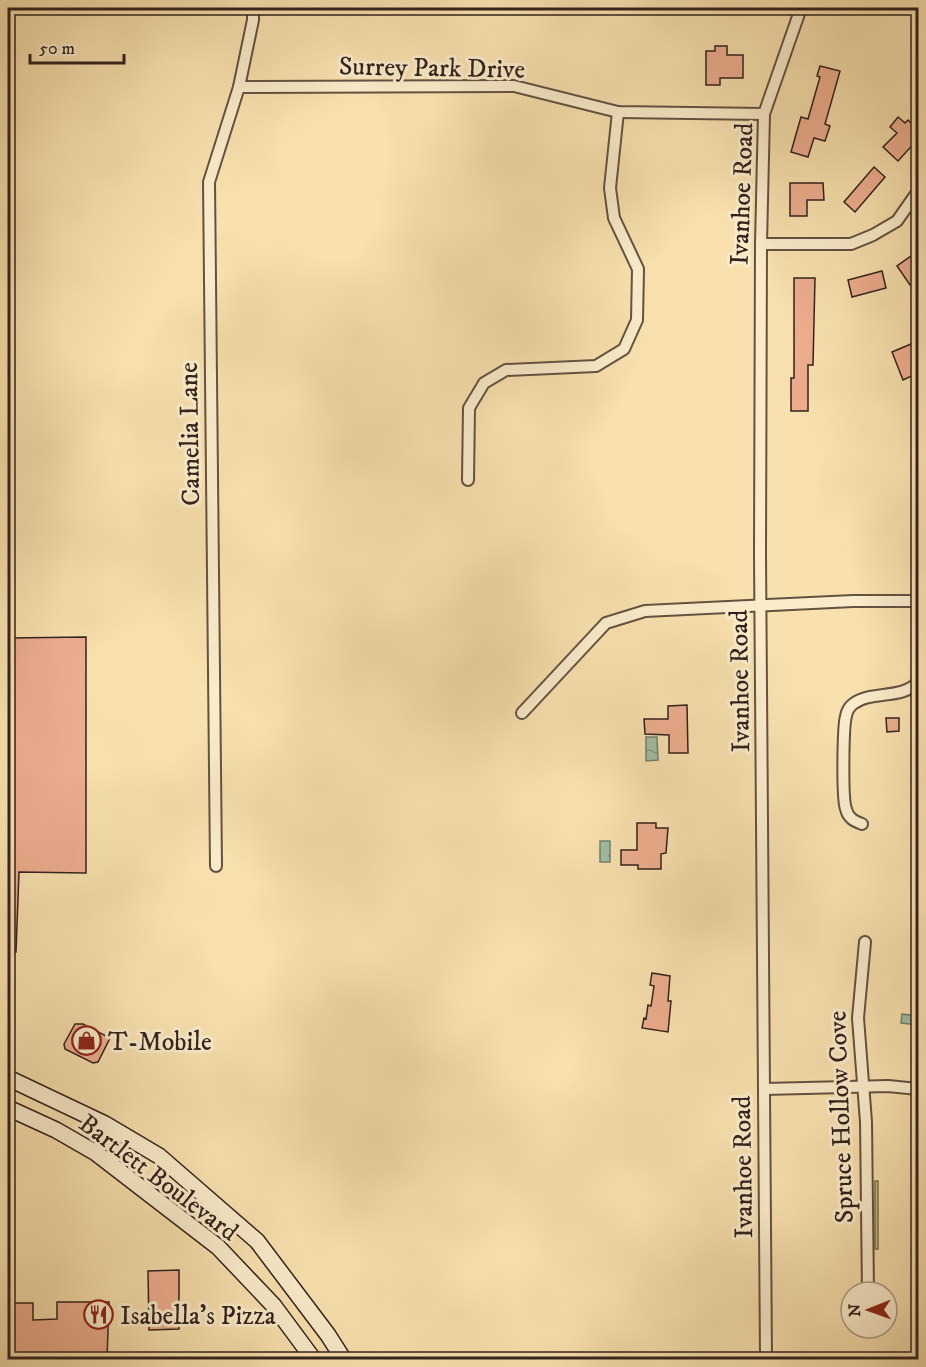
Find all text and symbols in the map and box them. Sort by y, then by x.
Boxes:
scale bar [30,27,124,65]
text: 50 m [39,38,75,60]
street label: Surrey Park Drive [339,50,525,87]
street label: Ivanhoe Road [724,122,761,266]
street label: Camelia Lane [173,362,208,506]
street label: Ivanhoe Road [723,609,758,753]
street label: Spruce Hollow Cove [821,1010,862,1224]
shop icon: T-Mobile [71,1025,103,1057]
place label: T-Mobile [108,1026,212,1059]
street label: Ivanhoe Road [726,1095,761,1239]
street label: Bartlett Boulevard [72,1107,244,1249]
north arrow [839,1280,899,1340]
restaurant icon: Isabella's Pizza [83,1299,115,1331]
place label: Isabella's Pizza [120,1300,276,1333]
text: N [845,1304,865,1317]

